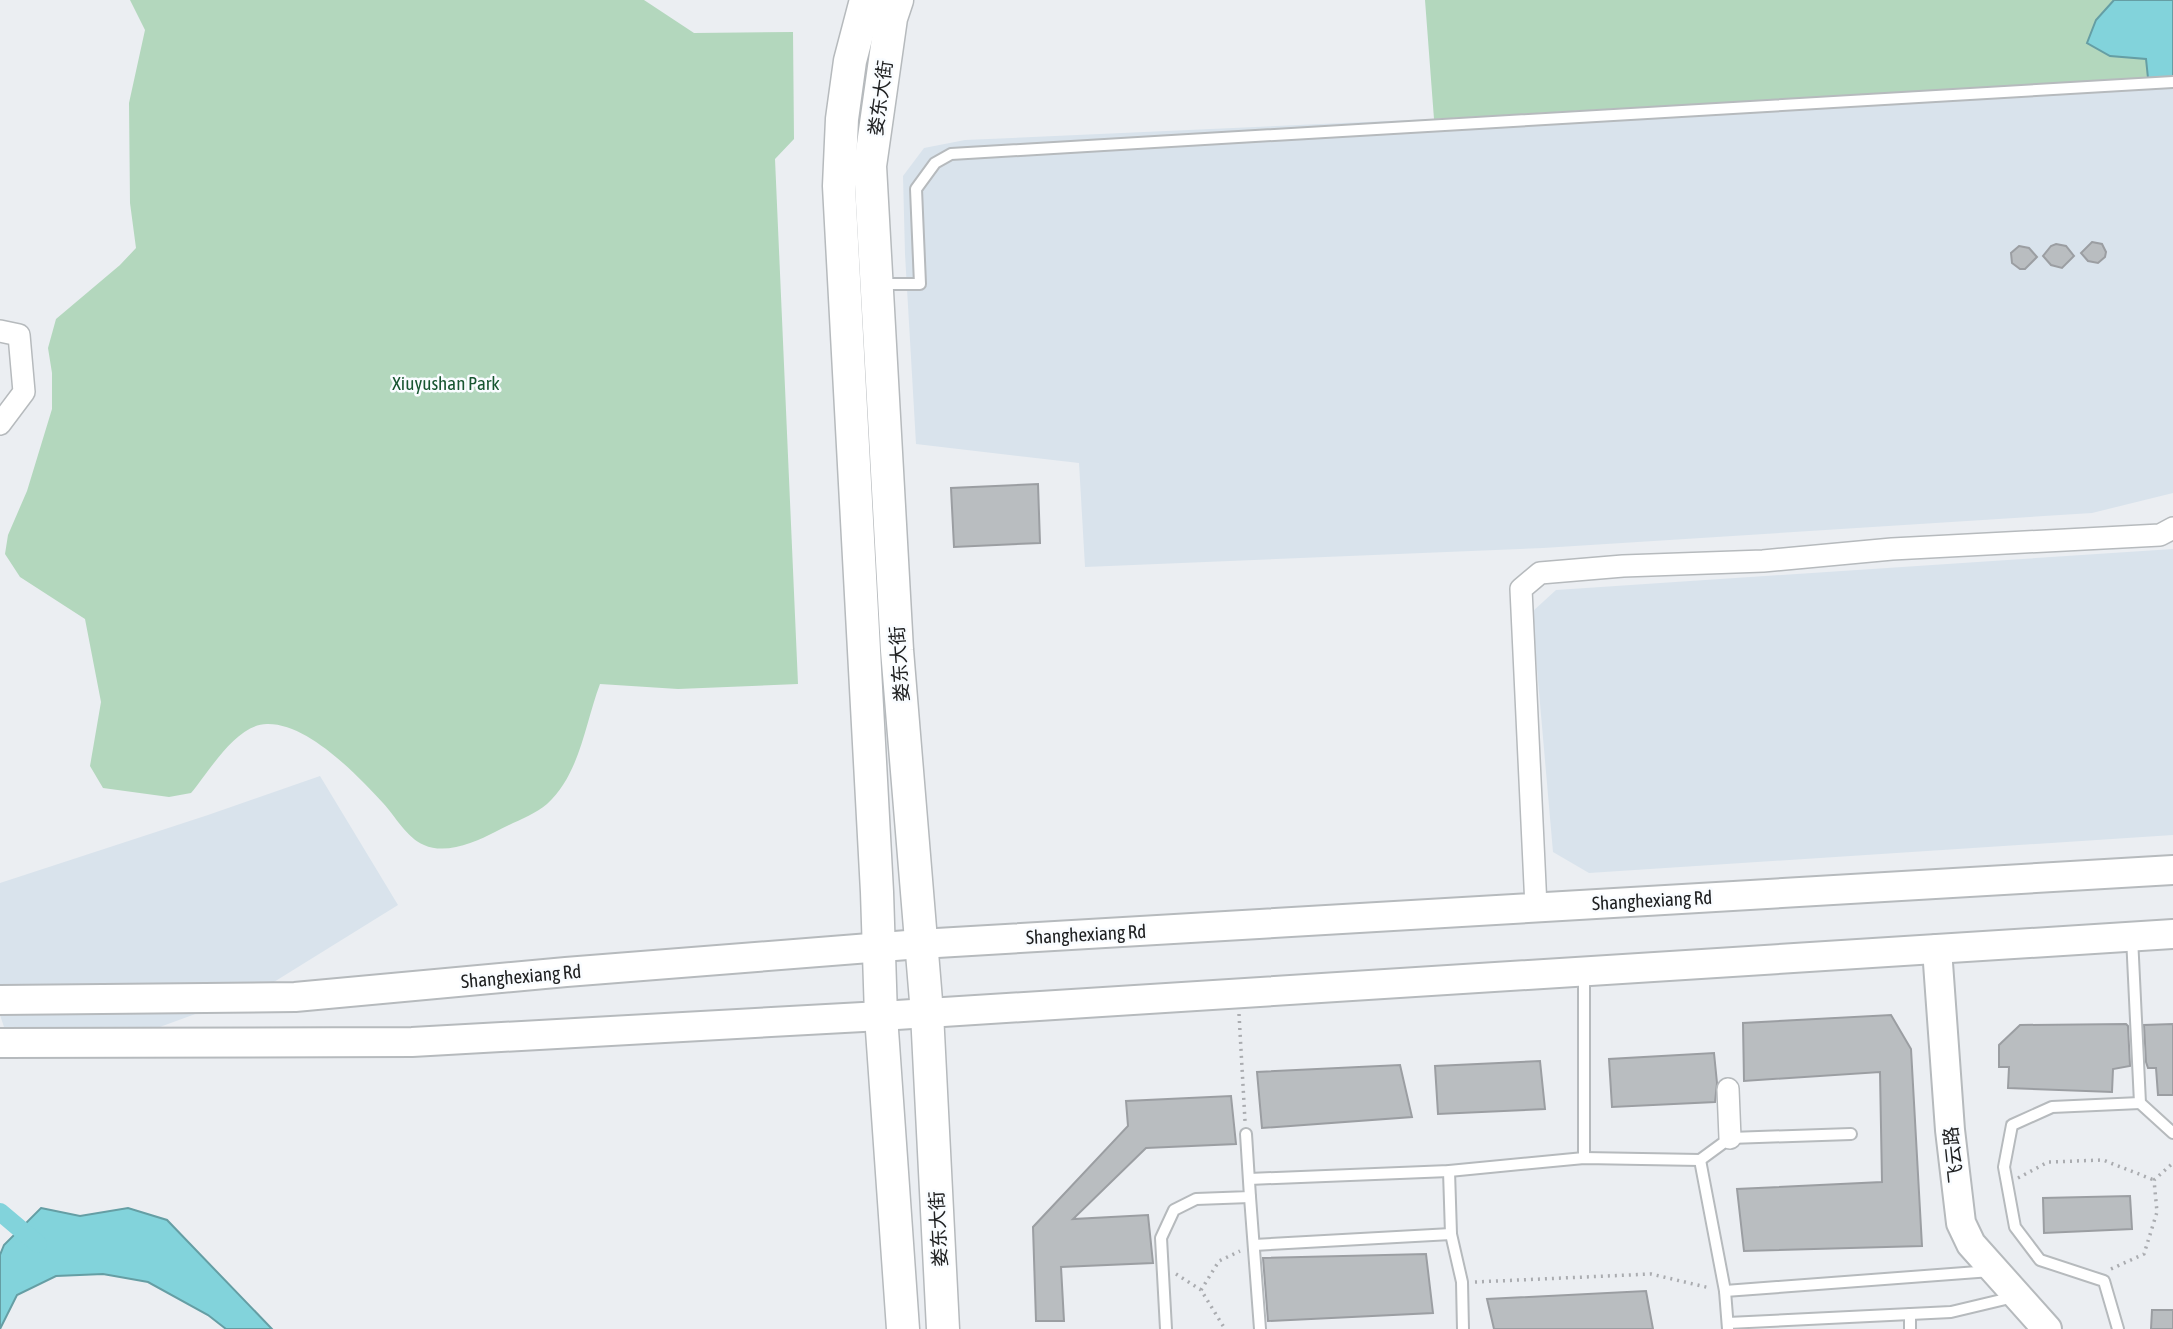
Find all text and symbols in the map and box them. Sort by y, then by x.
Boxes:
street label: 娄东大街 [864,59,896,137]
park label: Xiuyushan Park [392,372,500,394]
street label: 娄东大街 [885,625,913,703]
street label: Shanghexiang Rd [1591,886,1713,914]
street label: Shanghexiang Rd [1025,920,1147,948]
street label: Shanghexiang Rd [460,960,582,992]
street label: 飞云路 [1939,1125,1967,1185]
street label: 娄东大街 [925,1190,951,1268]

